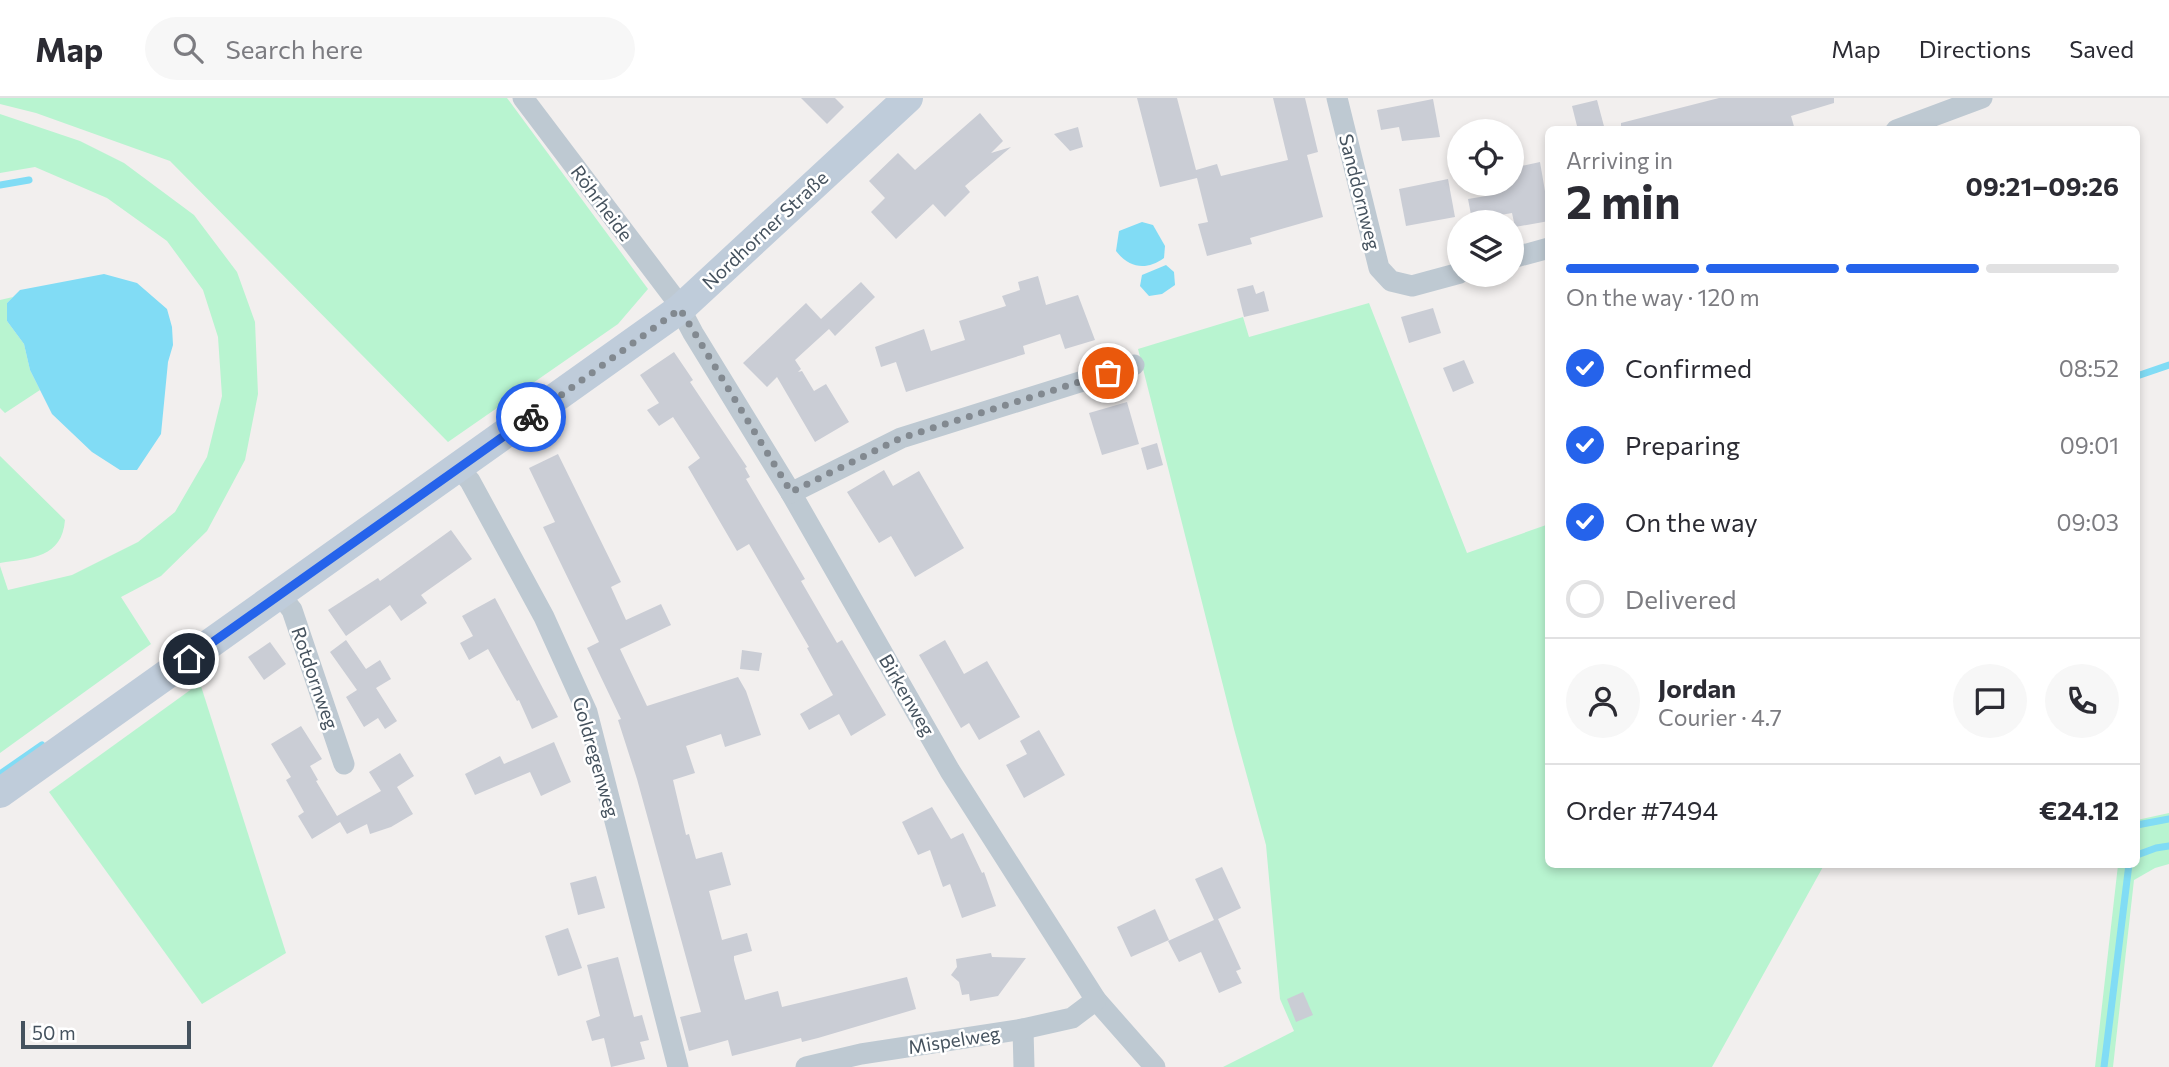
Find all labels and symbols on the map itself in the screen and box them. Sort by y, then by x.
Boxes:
street label: Sanddornweg [1335,131,1386,252]
street label: Röhrheide [567,160,638,245]
street label: Nordhorner Straße [697,165,832,294]
pin [1078,343,1138,403]
courier [496,382,566,452]
street label: Rotdornweg [287,624,344,732]
pin [159,629,219,689]
street label: Birkenweg [875,650,940,740]
street label: Goldregenweg [568,694,625,820]
scale bar [21,1018,191,1050]
street label: Mispelweg [906,1021,1002,1058]

